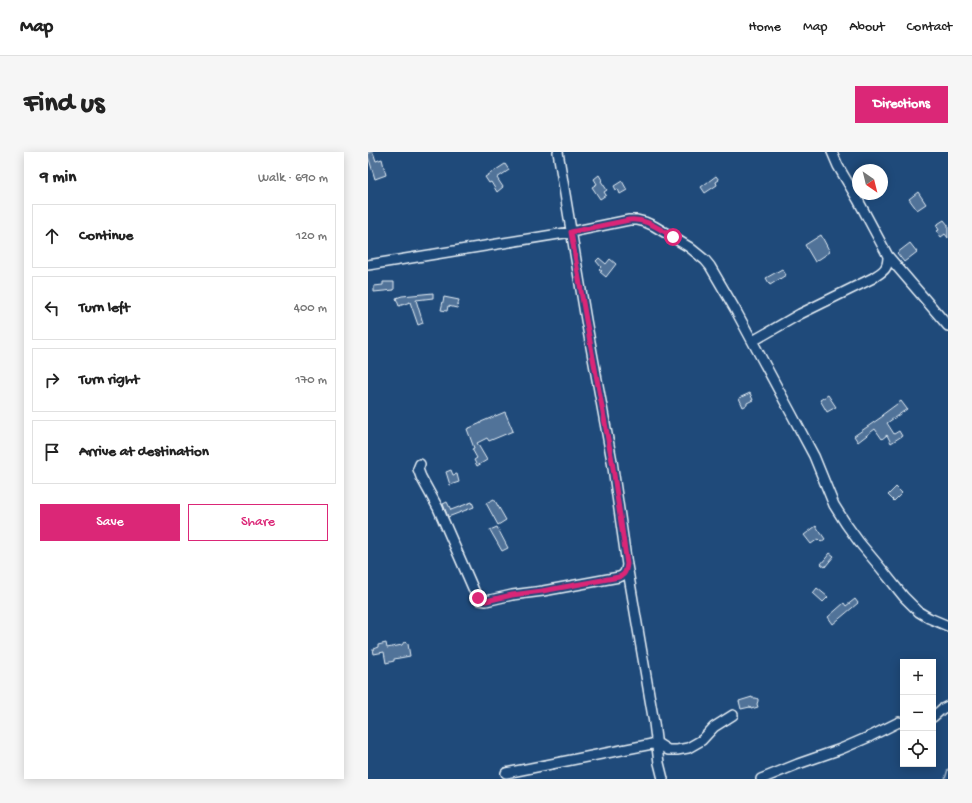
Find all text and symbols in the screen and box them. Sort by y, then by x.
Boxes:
text: Map [20,16,53,39]
text: Home [749,19,781,36]
text: Map [803,19,827,36]
text: About [849,19,885,36]
text: Contact [907,19,952,36]
button: Directions [855,86,948,123]
text: Find us [24,88,104,121]
north arrow [852,164,888,200]
text: 9 min [40,168,76,188]
text: Walk · 690 m [258,171,328,186]
icon: ahead [41,225,63,247]
text: Continue [79,227,133,245]
route start [664,228,682,246]
text: 120 m [296,229,327,244]
icon: left [41,297,63,319]
text: Turn left [79,299,130,317]
text: 400 m [294,301,327,316]
icon: right [41,369,63,391]
text: Turn right [79,371,139,389]
text: 170 m [295,373,327,388]
icon: arrive [41,441,63,463]
text: Arrive at destination [79,443,209,461]
button: Save [40,504,180,541]
button: Share [188,504,328,541]
route end [469,589,487,607]
map controls [900,659,936,767]
button: + [900,659,936,695]
button: − [900,695,936,731]
button: locate [900,731,936,767]

